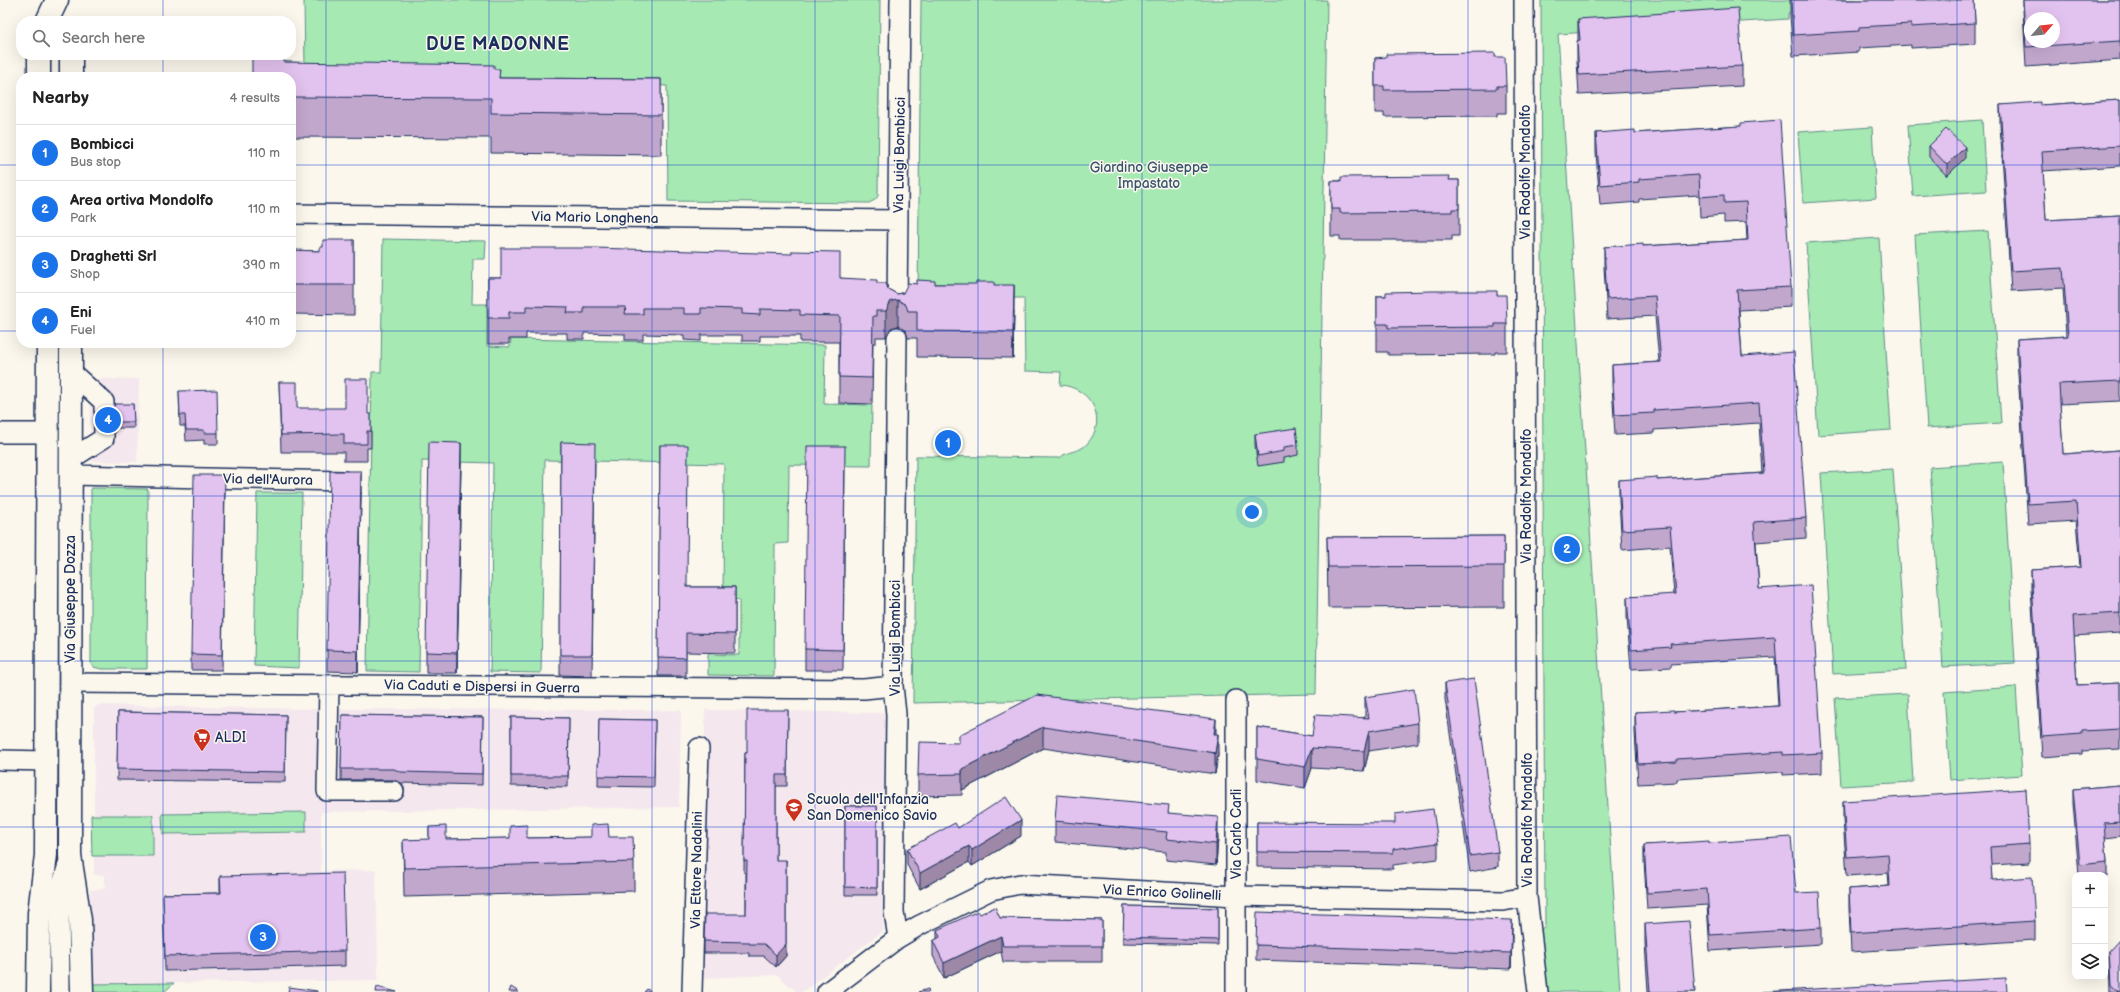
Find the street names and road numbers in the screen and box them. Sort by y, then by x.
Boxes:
street label: Via Luigi Bombicci [890,97,909,213]
street label: Via Rodolfo Mondolfo [1517,104,1534,239]
street label: Via Mario Longhena [531,208,659,227]
street label: Via Rodolfo Mondolfo [1518,428,1535,563]
street label: Via dell'Aurora [223,470,313,489]
street label: Via Giuseppe Dozza [62,535,79,663]
street label: Via Luigi Bombicci [887,580,904,696]
street label: Via Caduti e Dispersi in Guerra [384,676,580,697]
street label: Via Rodolfo Mondolfo [1519,752,1536,887]
street label: Via Carlo Carli [1228,789,1245,879]
street label: Via Ettore Nadalini [687,811,706,929]
street label: Via Enrico Golinelli [1102,881,1222,904]

